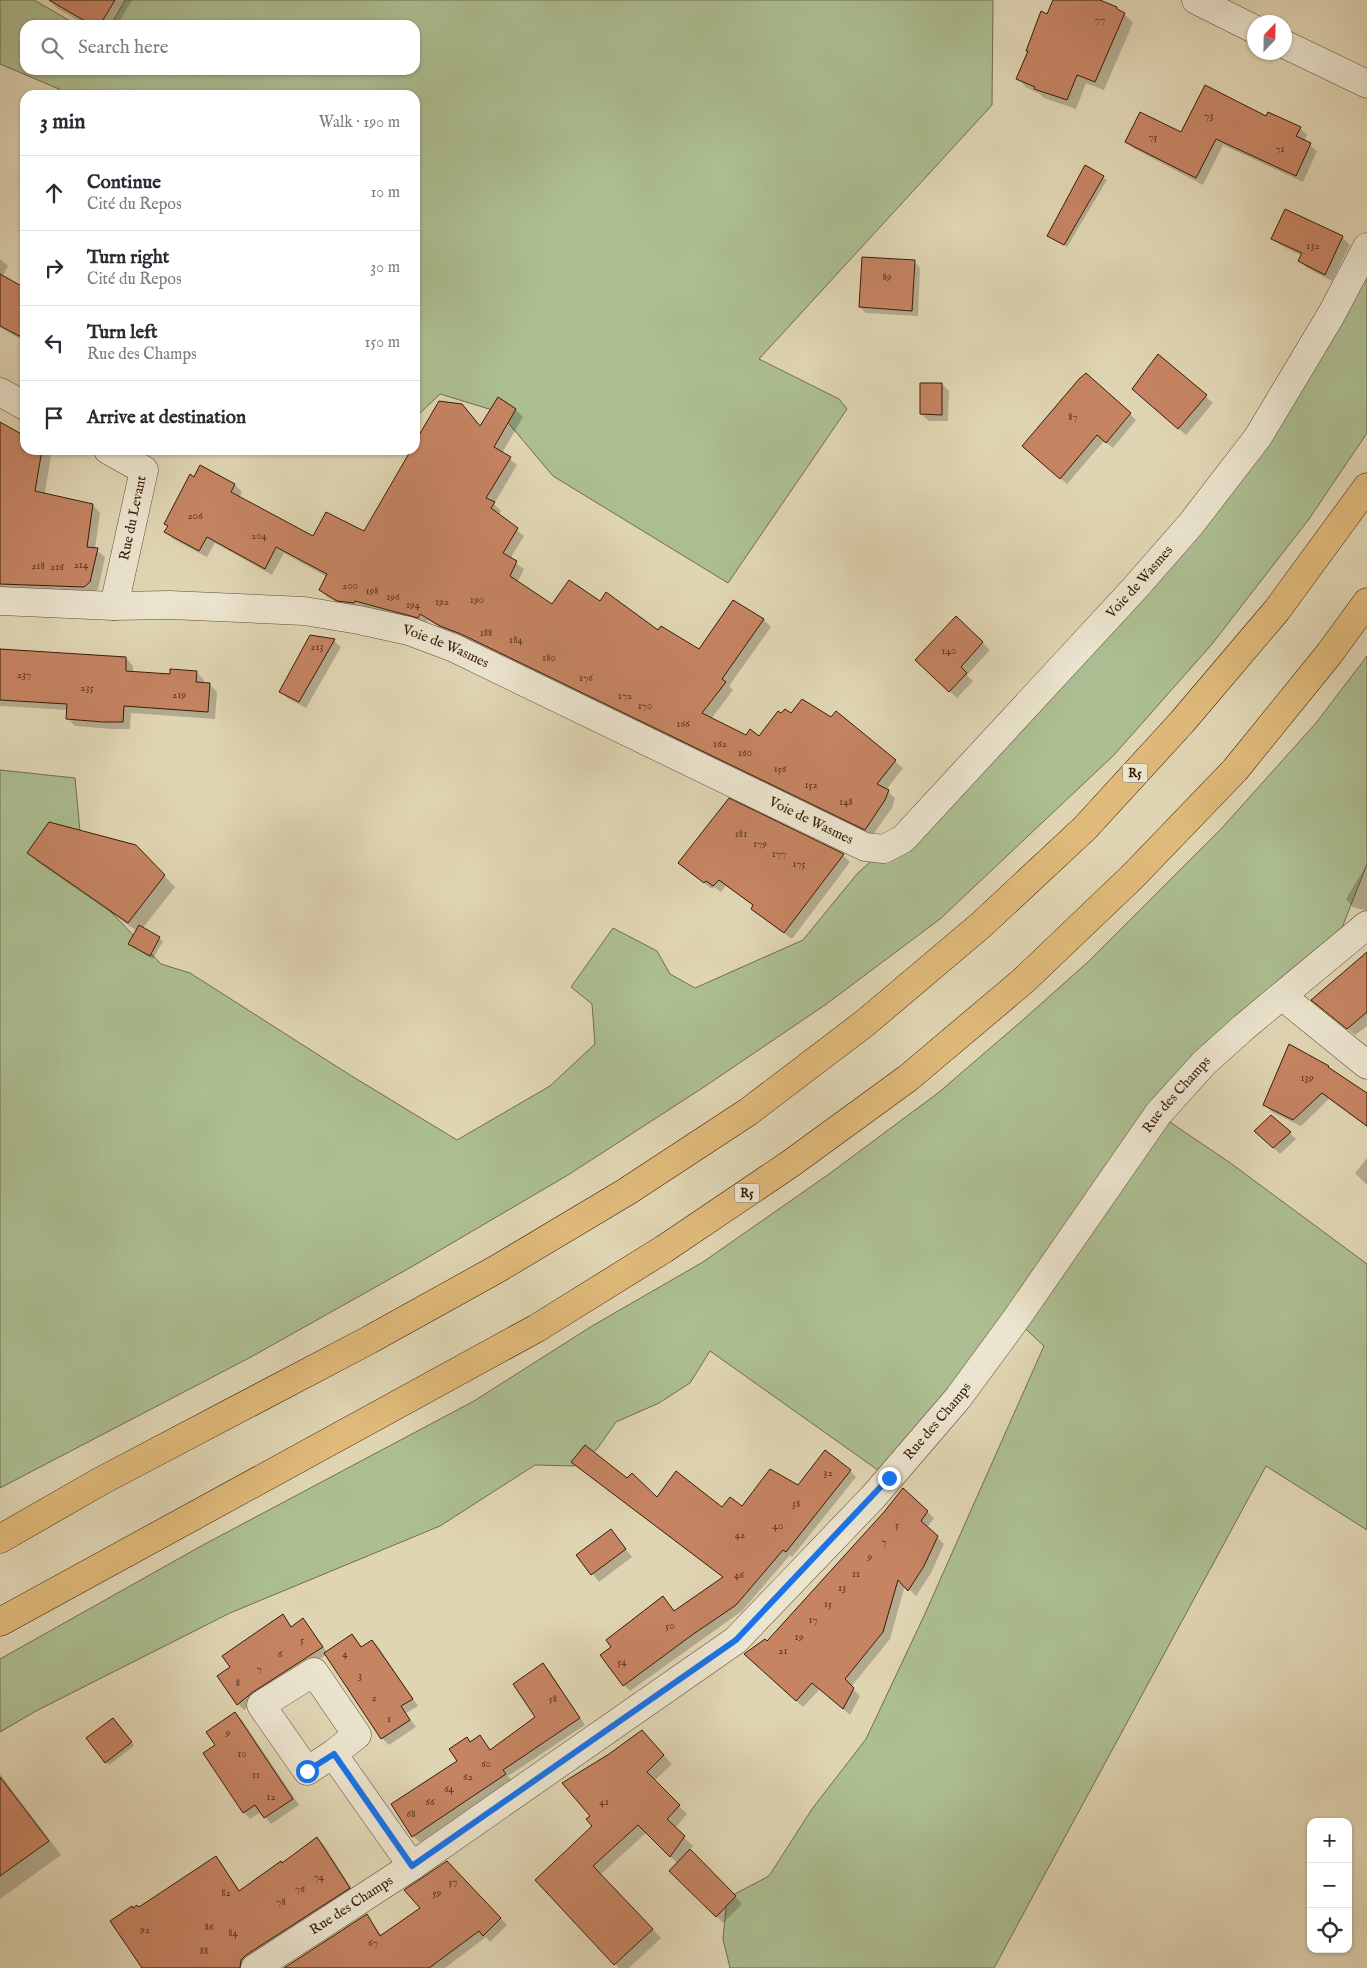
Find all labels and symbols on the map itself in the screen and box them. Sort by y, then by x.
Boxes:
house number: 77 [1095,13,1105,27]
north arrow [1247,15,1292,60]
house number: 73 [1204,109,1214,123]
house number: 75 [1148,130,1158,144]
house number: 71 [1275,142,1285,156]
house number: 132 [1306,239,1320,253]
house number: 89 [882,270,892,284]
house number: 87 [1068,410,1078,424]
street label: Rue du Levant [115,474,151,562]
house number: 206 [187,509,203,523]
house number: 204 [251,529,268,543]
street label: Voie de Wasmes [1102,542,1177,623]
house number: 214 [74,558,89,572]
house number: 218 [31,559,45,573]
house number: 216 [50,560,64,574]
house number: 200 [342,579,358,593]
house number: 198 [365,584,379,598]
house number: 196 [386,590,400,604]
house number: 190 [470,593,484,607]
house number: 192 [435,595,449,609]
house number: 194 [406,598,421,612]
street label: Voie de Wasmes [400,621,492,673]
house number: 188 [480,626,492,640]
house number: 184 [509,633,524,647]
house number: 213 [310,640,324,654]
house number: 140 [942,644,956,658]
house number: 180 [542,651,556,665]
house number: 237 [17,668,31,682]
house number: 176 [579,671,593,685]
house number: 235 [80,681,94,695]
house number: 219 [172,688,186,702]
house number: 172 [618,689,632,703]
house number: 170 [638,699,652,713]
house number: 166 [676,717,690,731]
house number: 162 [713,737,727,751]
house number: 160 [738,746,752,760]
house number: 156 [774,762,787,776]
road number: R5 [1122,764,1148,782]
house number: 152 [804,778,818,792]
street label: Voie de Wasmes [765,792,856,849]
house number: 148 [839,795,853,809]
house number: 181 [735,827,747,841]
house number: 179 [753,837,767,851]
house number: 177 [772,847,786,861]
house number: 175 [792,857,806,871]
street label: Rue des Champs [1139,1052,1215,1137]
house number: 139 [1300,1071,1314,1085]
road number: R5 [734,1184,760,1202]
street label: Rue des Champs [900,1379,976,1464]
house number: 32 [823,1466,833,1480]
route end [878,1467,901,1490]
house number: 38 [792,1497,800,1511]
house number: 5 [895,1518,899,1532]
house number: 40 [773,1519,783,1533]
house number: 42 [735,1528,745,1542]
house number: 7 [881,1535,887,1549]
house number: 9 [867,1550,873,1564]
house number: 11 [852,1567,860,1581]
house number: 46 [734,1568,744,1582]
house number: 13 [838,1581,846,1595]
house number: 15 [824,1597,832,1611]
house number: 17 [808,1613,818,1627]
house number: 50 [665,1619,675,1633]
house number: 19 [795,1630,804,1644]
house number: 5 [300,1633,304,1647]
house number: 21 [778,1644,788,1658]
house number: 6 [278,1647,283,1661]
house number: 4 [342,1647,348,1661]
house number: 54 [617,1655,627,1669]
house number: 7 [256,1662,262,1676]
house number: 3 [358,1669,362,1683]
house number: 8 [236,1676,240,1690]
house number: 2 [371,1691,377,1705]
house number: 58 [549,1692,557,1706]
house number: 1 [387,1712,391,1726]
house number: 9 [225,1726,231,1740]
house number: 10 [237,1747,247,1761]
house number: 60 [481,1757,491,1771]
route start [296,1760,319,1783]
house number: 11 [252,1768,260,1782]
house number: 62 [463,1770,473,1784]
house number: 64 [444,1782,455,1796]
house number: 12 [266,1790,276,1804]
house number: 66 [425,1795,435,1809]
house number: 41 [599,1795,609,1809]
house number: 68 [407,1807,415,1821]
house number: 74 [314,1870,325,1884]
street label: Rue des Champs [306,1872,397,1939]
house number: 57 [448,1875,458,1889]
house number: 76 [295,1882,305,1896]
house number: 82 [221,1886,231,1900]
house number: 59 [433,1886,442,1900]
house number: 78 [276,1895,286,1909]
house number: 86 [205,1920,214,1934]
house number: 92 [139,1923,150,1937]
house number: 84 [228,1926,238,1940]
house number: 67 [368,1936,378,1950]
house number: 88 [200,1944,208,1958]

